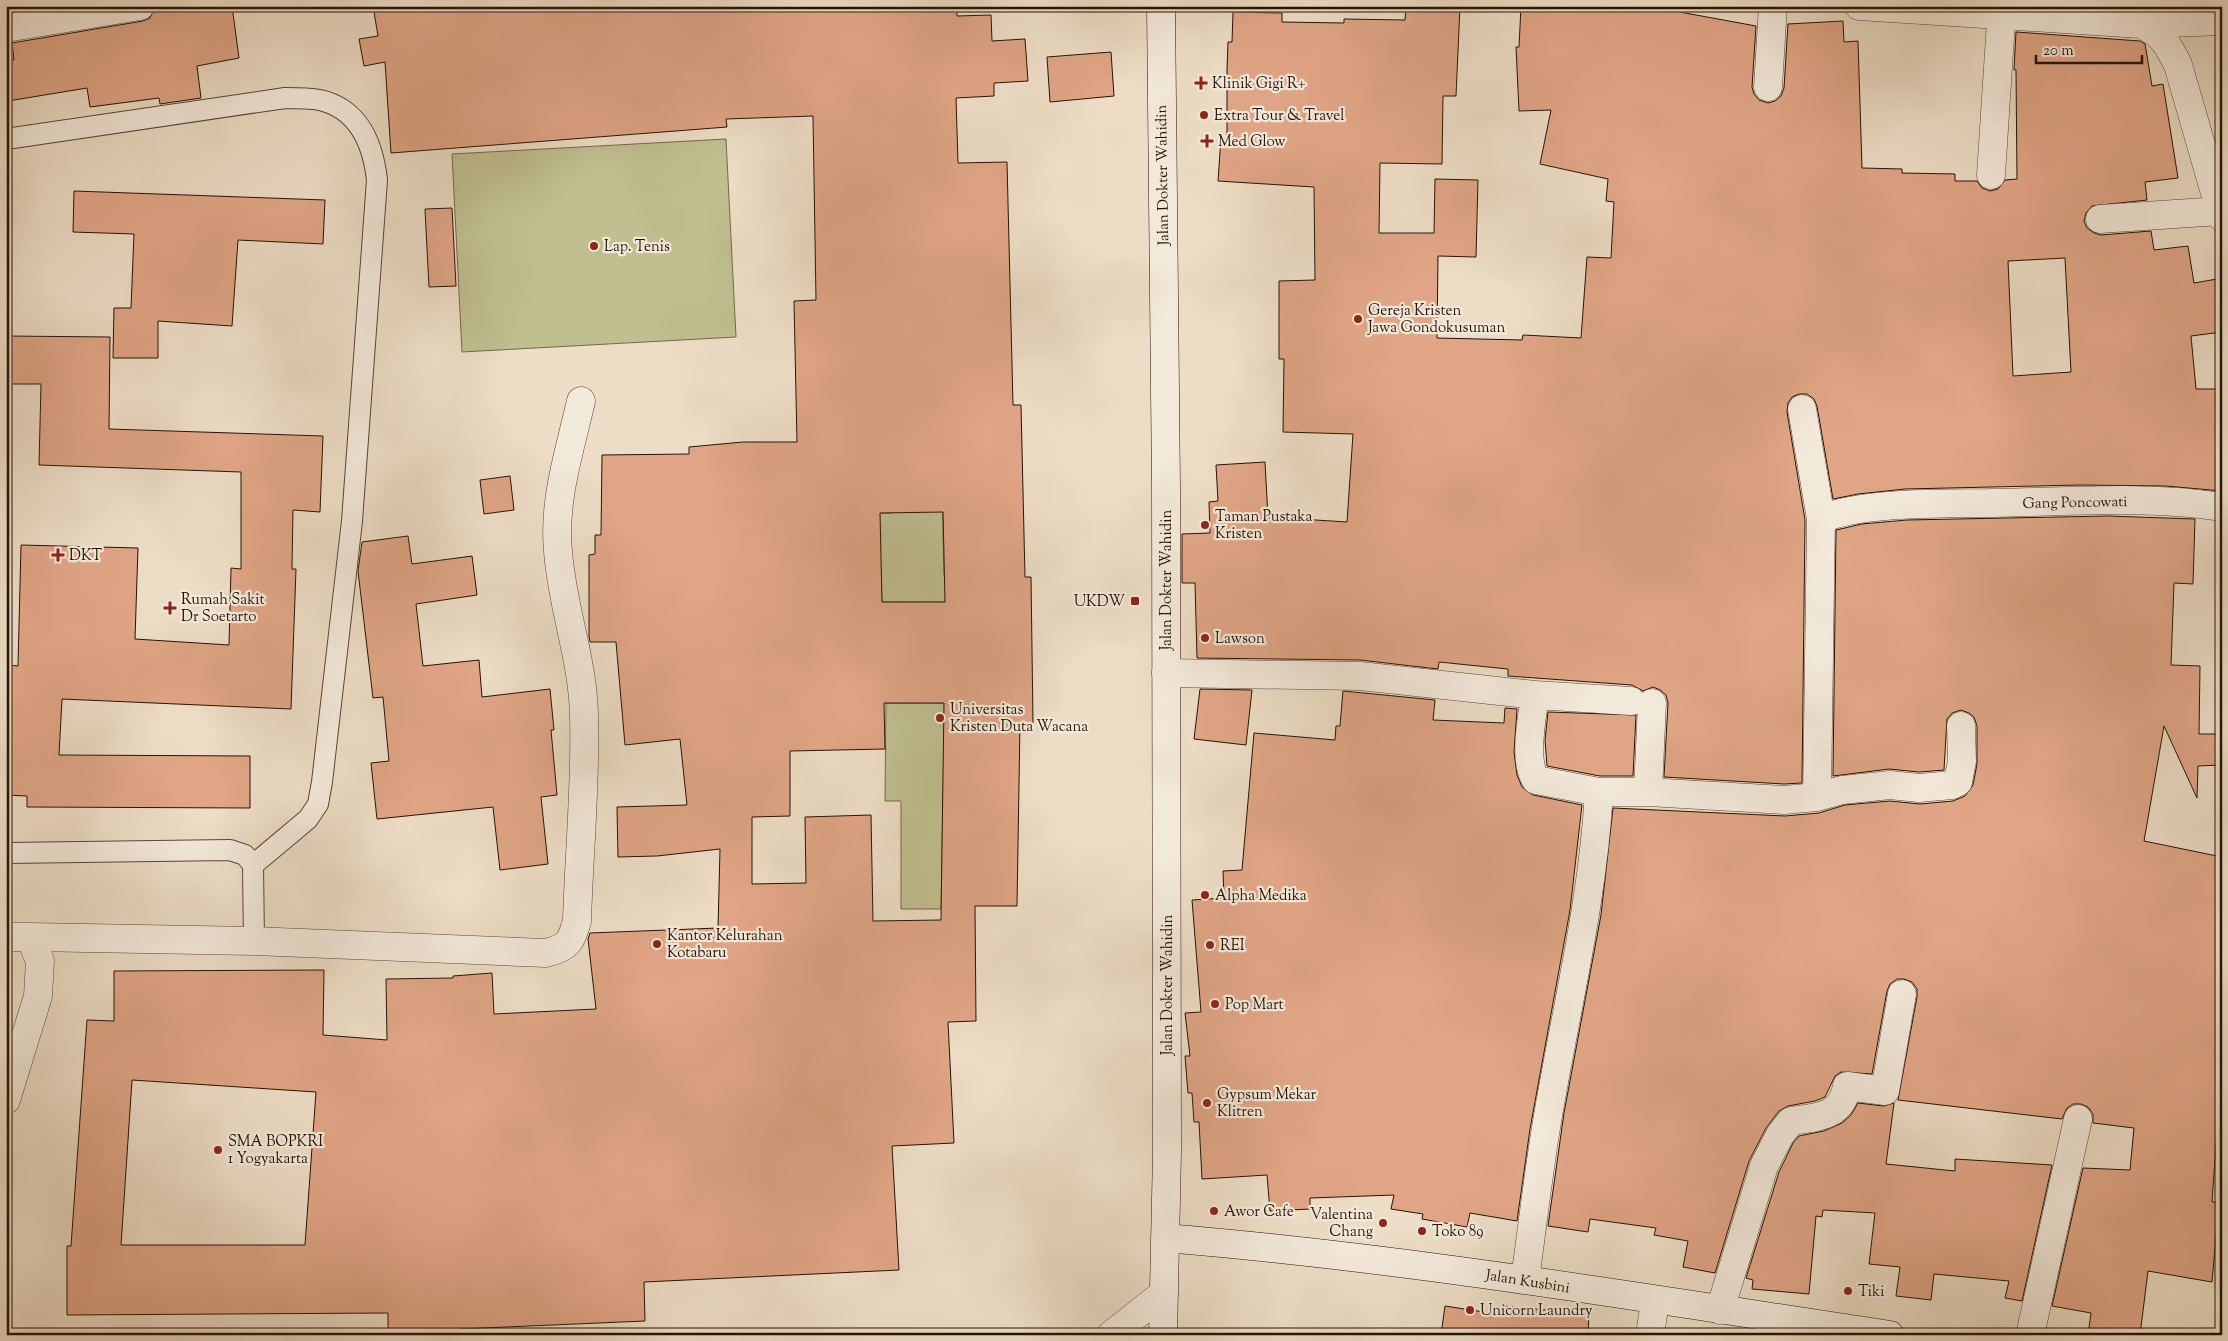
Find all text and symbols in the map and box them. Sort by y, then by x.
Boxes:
scale bar [2036,32,2142,64]
text: 20 m [2043,41,2074,62]
place label: Klinik Gigi R+ [1212,74,1306,95]
marker: Klinik Gigi R+ [1194,76,1208,90]
street label: Jalan Dokter Wahidin [1152,104,1175,246]
place label: Extra Tour & Travel [1214,106,1344,127]
marker: Extra Tour & Travel [1198,109,1210,121]
place label: Med Glow [1218,132,1286,153]
marker: Med Glow [1200,134,1214,148]
place label: Lap. Tenis [604,237,670,258]
marker: Lap. Tenis [588,240,600,252]
place label: Gereja Kristen Jawa Gondokusuman [1367,301,1505,339]
marker: Gereja Kristen Jawa Gondokusuman [1352,313,1364,325]
street label: Gang Poncowati [2022,492,2128,515]
place label: Taman Pustaka Kristen [1215,507,1313,545]
street label: Jalan Dokter Wahidin [1157,510,1178,651]
marker: Taman Pustaka Kristen [1199,519,1211,531]
place label: DKT [69,546,102,567]
marker: DKT [51,548,65,562]
place label: Rumah Sakit Dr Soetarto [181,590,265,628]
place label: UKDW [1074,592,1125,613]
marker: UKDW [1129,595,1141,607]
marker: Rumah Sakit Dr Soetarto [163,601,177,615]
place label: Lawson [1215,629,1265,650]
marker: Lawson [1199,632,1211,644]
place label: Universitas Kristen Duta Wacana [950,700,1088,738]
marker: Universitas Kristen Duta Wacana [934,712,946,724]
place label: Alpha Medika [1215,886,1307,907]
marker: Alpha Medika [1199,889,1211,901]
street label: Jalan Dokter Wahidin [1158,915,1179,1056]
place label: Kantor Kelurahan Kotabaru [667,926,783,964]
place label: REI [1220,936,1245,957]
marker: Kantor Kelurahan Kotabaru [651,938,663,950]
marker: REI [1204,939,1216,951]
place label: Pop Mart [1225,995,1284,1016]
marker: Pop Mart [1209,998,1221,1010]
place label: Gypsum Mekar Klitren [1217,1085,1317,1123]
marker: Gypsum Mekar Klitren [1201,1097,1213,1109]
place label: SMA BOPKRI 1 Yogyakarta [228,1132,323,1170]
marker: SMA BOPKRI 1 Yogyakarta [212,1144,224,1156]
place label: Awor Cafe [1224,1202,1294,1223]
marker: Awor Cafe [1208,1205,1220,1217]
place label: Valentina Chang [1310,1205,1373,1243]
marker: Valentina Chang [1377,1217,1389,1229]
place label: Toko 89 [1432,1222,1483,1243]
marker: Toko 89 [1416,1225,1428,1237]
street label: Jalan Kusbini [1483,1265,1571,1299]
place label: Tiki [1858,1282,1885,1303]
marker: Tiki [1842,1285,1854,1297]
place label: Unicorn Laundry [1480,1301,1593,1322]
marker: Unicorn Laundry [1464,1304,1476,1316]

